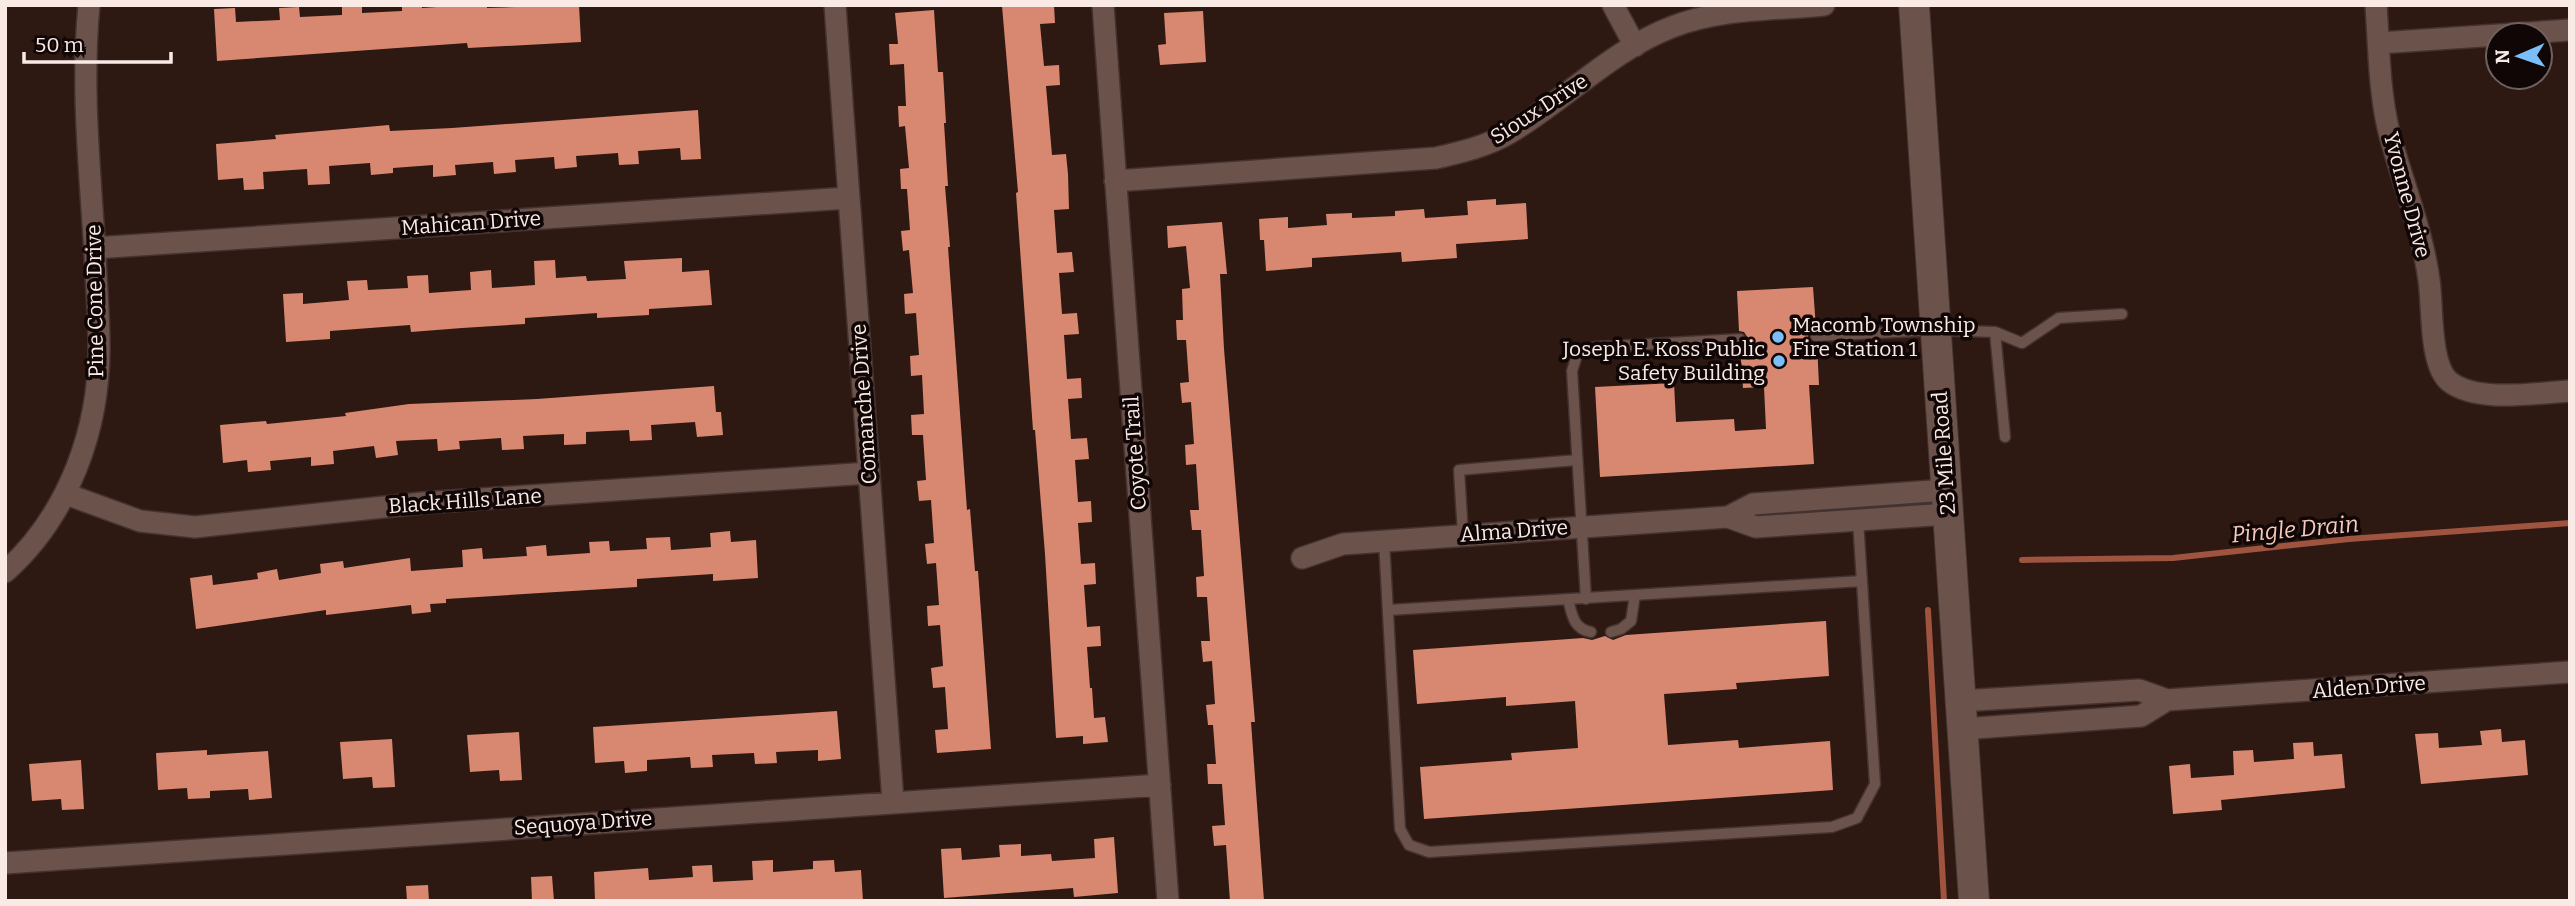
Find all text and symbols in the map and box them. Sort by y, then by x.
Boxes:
scale bar [24,21,172,65]
north arrow [2484,21,2554,91]
text: 50 m [35,32,84,58]
text: N [2491,49,2514,64]
street label: Sioux Drive [1485,68,1593,150]
street label: Yvonne Drive [2378,129,2436,261]
street label: Mahican Drive [400,205,542,241]
street label: Pine Cone Drive [81,224,109,378]
place label: Macomb Township Fire Station 1 [1792,312,1975,362]
street label: Comanche Drive [845,323,883,485]
marker: Macomb Township Fire Station 1 [1770,329,1786,345]
place label: Joseph E. Koss Public Safety Building [1561,336,1765,386]
marker: Joseph E. Koss Public Safety Building [1771,353,1787,369]
street label: 23 Mile Road [1927,390,1961,516]
street label: Coyote Trail [1118,395,1152,511]
street label: Black Hills Lane [387,483,543,519]
water label: Pingle Drain [2230,509,2360,549]
street label: Alma Drive [1459,514,1569,548]
street label: Alden Drive [2311,670,2427,704]
street label: Sequoya Drive [513,805,653,841]

